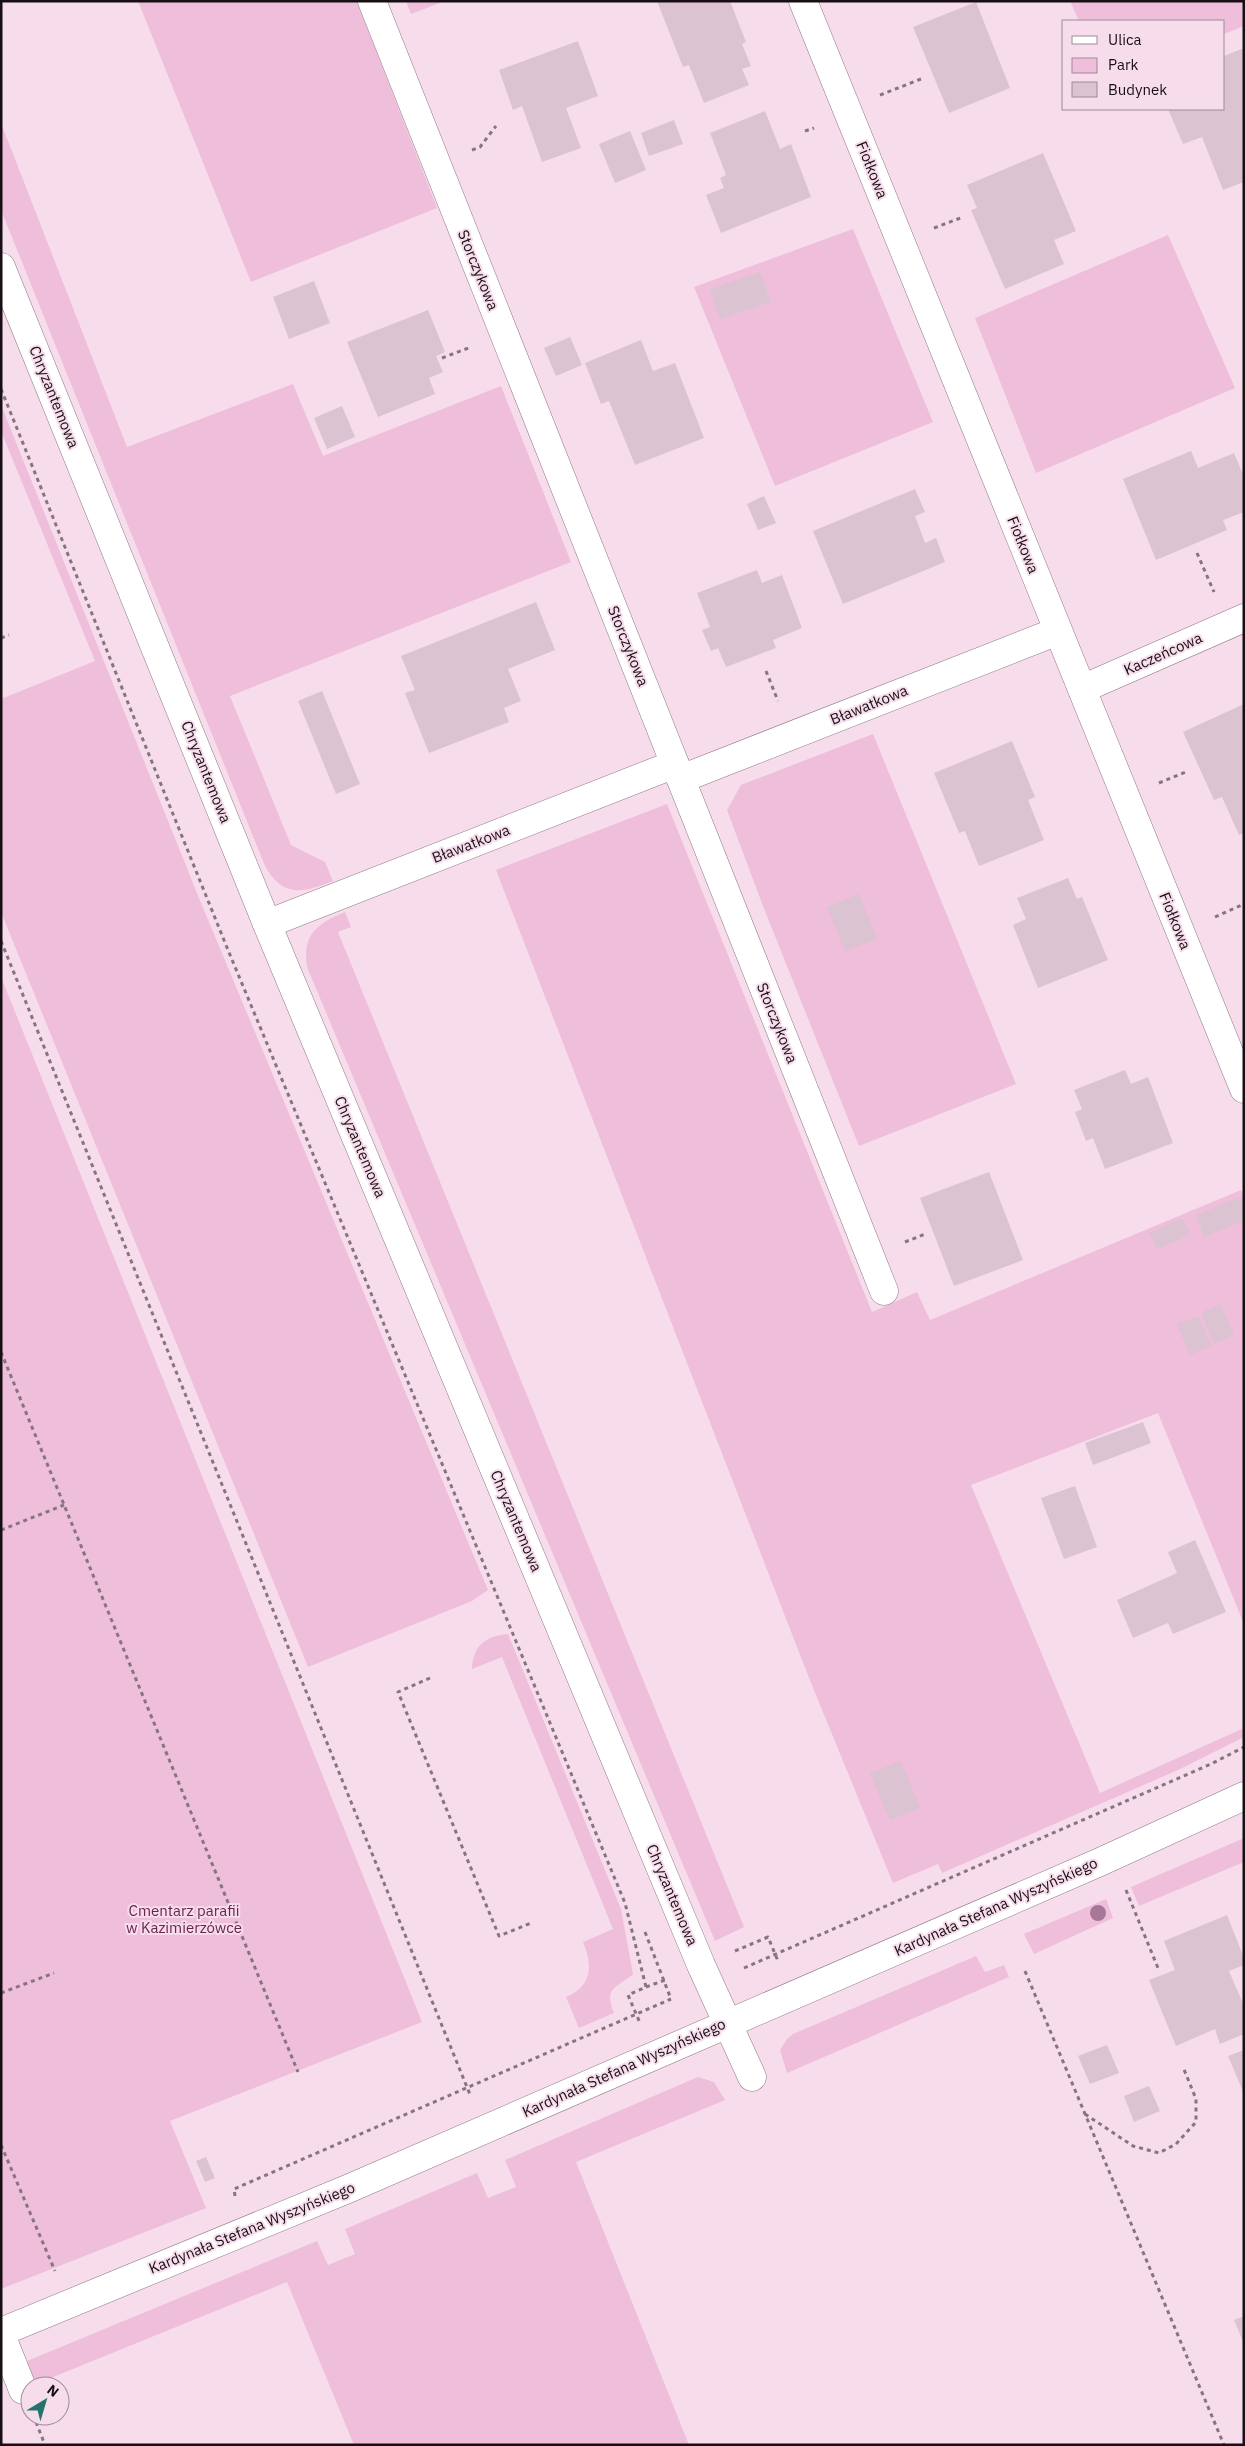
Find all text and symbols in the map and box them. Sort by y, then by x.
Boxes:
legend [1062,20,1225,110]
text: Ulica [1108,30,1142,49]
text: Park [1108,55,1138,74]
text: Budynek [1108,80,1167,99]
street label: Fiołkowa [852,138,893,201]
street label: Storczykowa [454,227,503,313]
street label: Chryzantemowa [25,343,84,451]
street label: Fiołkowa [1003,513,1044,576]
street label: Storczykowa [604,603,653,689]
street label: Kaczeńcowa [1121,628,1205,679]
street label: Bławatkowa [827,680,910,729]
street label: Chryzantemowa [177,718,236,826]
street label: Bławatkowa [429,820,512,867]
street label: Fiołkowa [1155,889,1196,952]
street label: Storczykowa [753,980,802,1066]
street label: Chryzantemowa [330,1093,390,1201]
street label: Chryzantemowa [486,1467,546,1575]
street label: Chryzantemowa [642,1841,702,1949]
street label: Kardynała Stefana Wyszyńskiego [891,1853,1100,1960]
park label: Cmentarz parafii w Kazimierzówce [126,1901,242,1937]
street label: Kardynała Stefana Wyszyńskiego [519,2014,728,2121]
street label: Kardynała Stefana Wyszyńskiego [146,2177,358,2278]
north arrow [20,2376,70,2426]
text: N [43,2381,63,2401]

